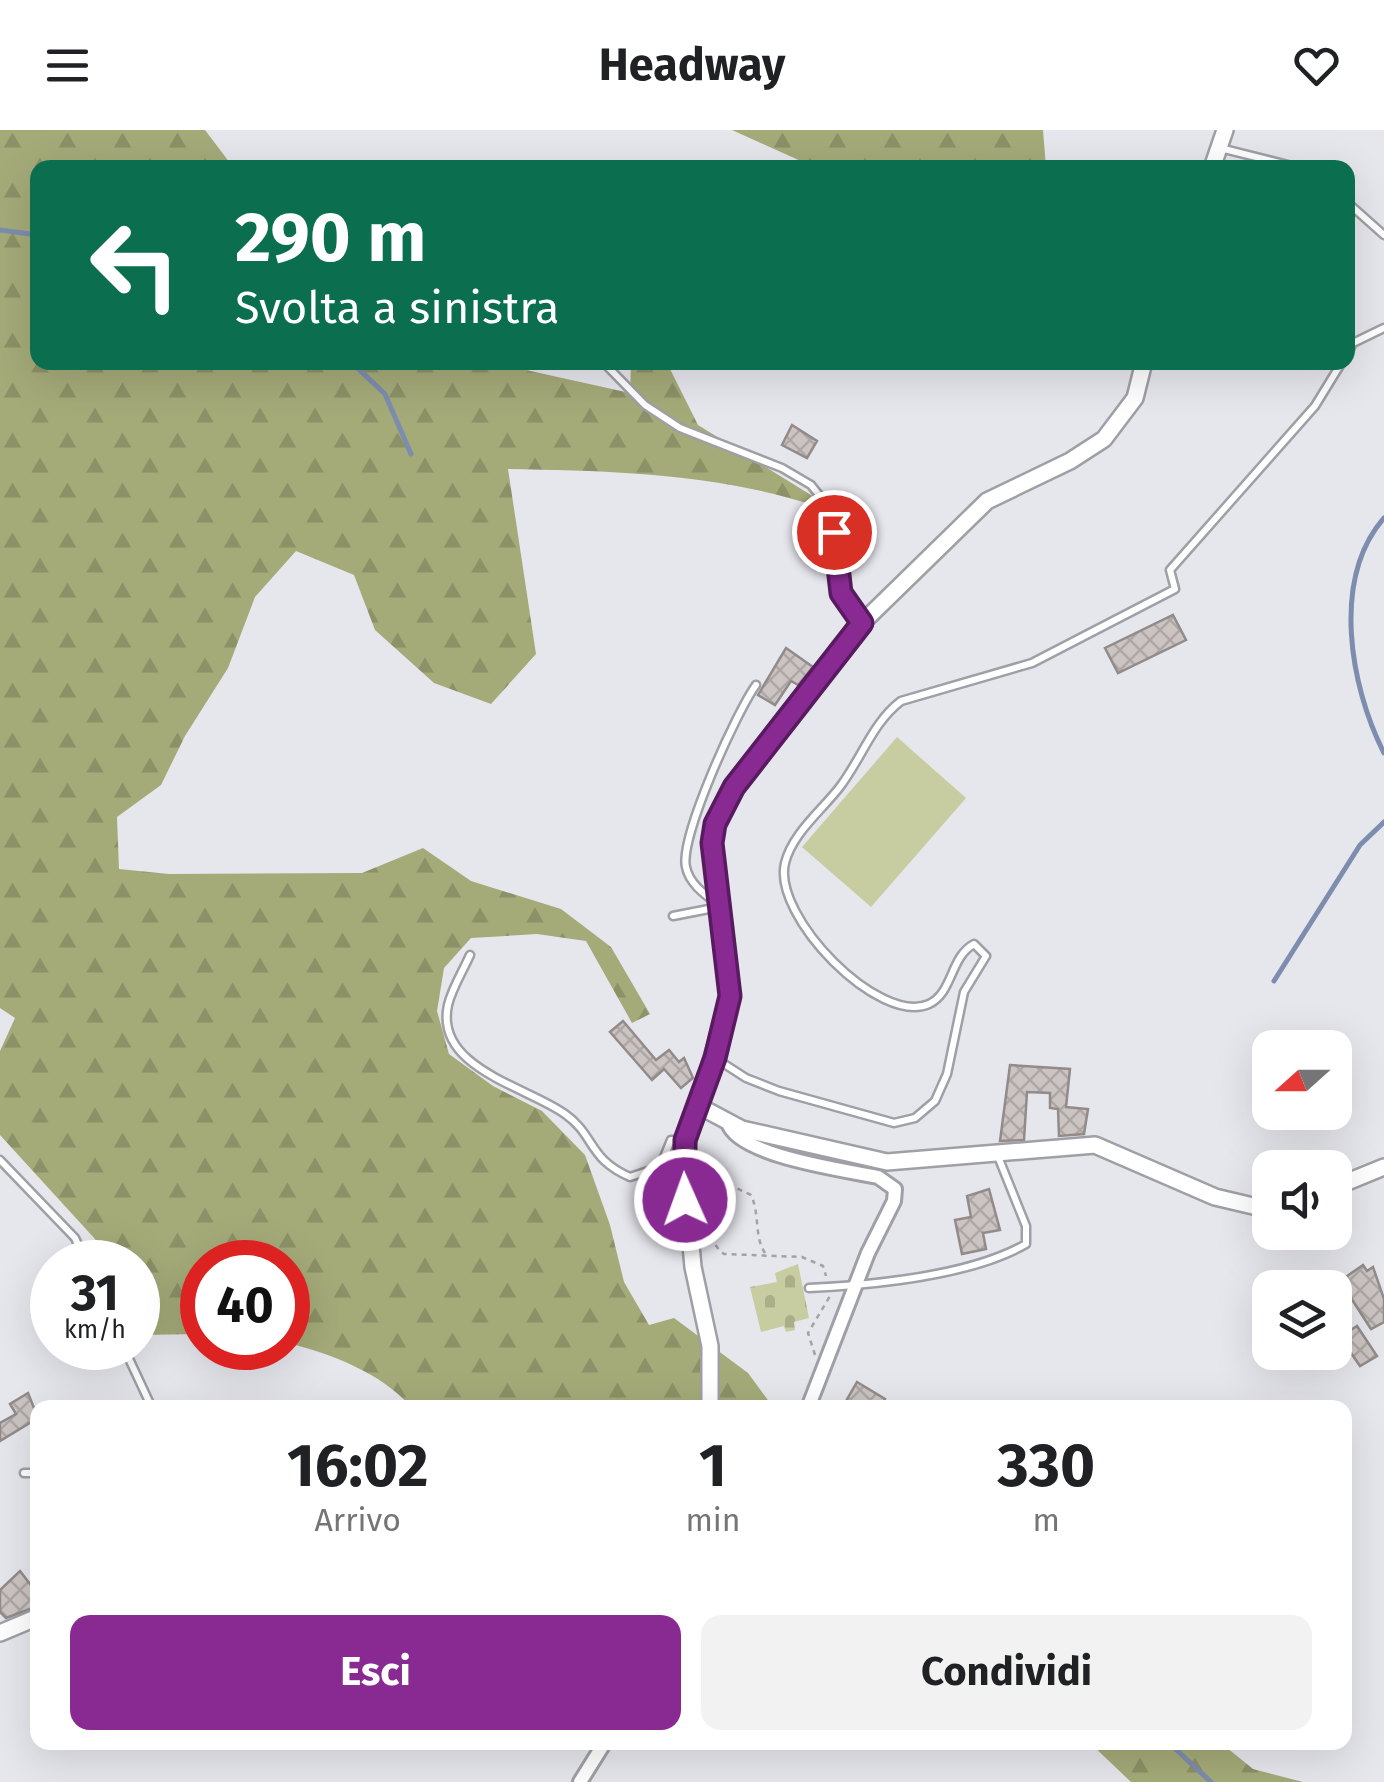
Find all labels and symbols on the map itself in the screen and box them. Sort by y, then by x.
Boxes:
pin [792,490,877,575]
north arrow [1252,1030,1352,1130]
position arrow [633,1148,737,1252]
speed limit sign: 40 [180,1240,310,1370]

